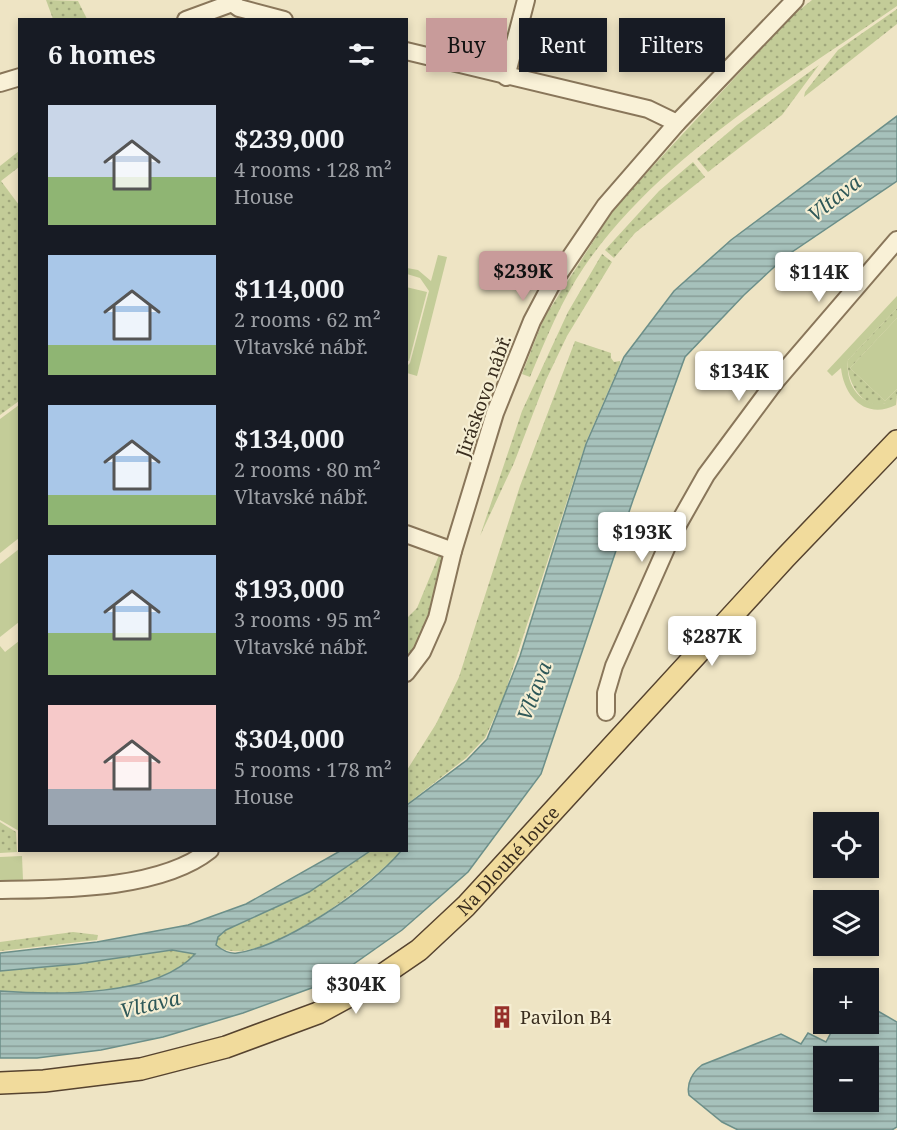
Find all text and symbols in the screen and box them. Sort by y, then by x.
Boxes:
chip: Buy [426,18,507,72]
chip: Rent [519,18,607,72]
chip: Filters [619,18,725,72]
text: 6 homes [48,36,156,72]
icon: filters [345,38,378,71]
text: $239,000 [234,120,344,156]
icon: home [96,129,168,201]
text: 4 rooms · 128 m² [234,156,392,183]
water label: Vltava [802,168,867,227]
text: House [234,183,294,210]
pin: $239K [481,251,565,302]
pin: $114K [777,252,861,303]
text: $239K [493,257,553,284]
text: $114K [789,258,849,285]
text: $114,000 [234,270,344,306]
icon: home [96,279,168,351]
text: 2 rooms · 62 m² [234,306,381,333]
street label: Jiráskovo nábř. [449,332,516,461]
text: Vltavské nábř. [234,333,368,360]
pin: $134K [697,351,781,402]
text: $134K [709,357,769,384]
text: $134,000 [234,420,344,456]
icon: home [96,429,168,501]
text: 2 rooms · 80 m² [234,456,381,483]
text: Vltavské nábř. [234,483,368,510]
pin: $193K [600,512,684,563]
text: $193K [612,518,672,545]
text: $193,000 [234,570,344,606]
icon: home [96,579,168,651]
text: 3 rooms · 95 m² [234,606,381,633]
pin: $287K [670,616,754,667]
text: $287K [682,622,742,649]
text: Vltavské nábř. [234,633,368,660]
water label: Vltava [510,657,558,724]
text: $304,000 [234,720,344,756]
icon: home [96,729,168,801]
text: 5 rooms · 178 m² [234,756,392,783]
text: House [234,783,294,810]
street label: Na Dlouhé louce [452,800,564,921]
map controls [813,812,879,1112]
button: locate [813,812,879,878]
button: layers [813,890,879,956]
pin: $304K [314,964,398,1015]
button: + [813,968,879,1034]
text: $304K [326,970,386,997]
water label: Vltava [117,984,183,1024]
building icon: Pavilon B4 [489,1004,515,1030]
place label: Pavilon B4 [520,1005,611,1029]
button: − [813,1046,879,1112]

